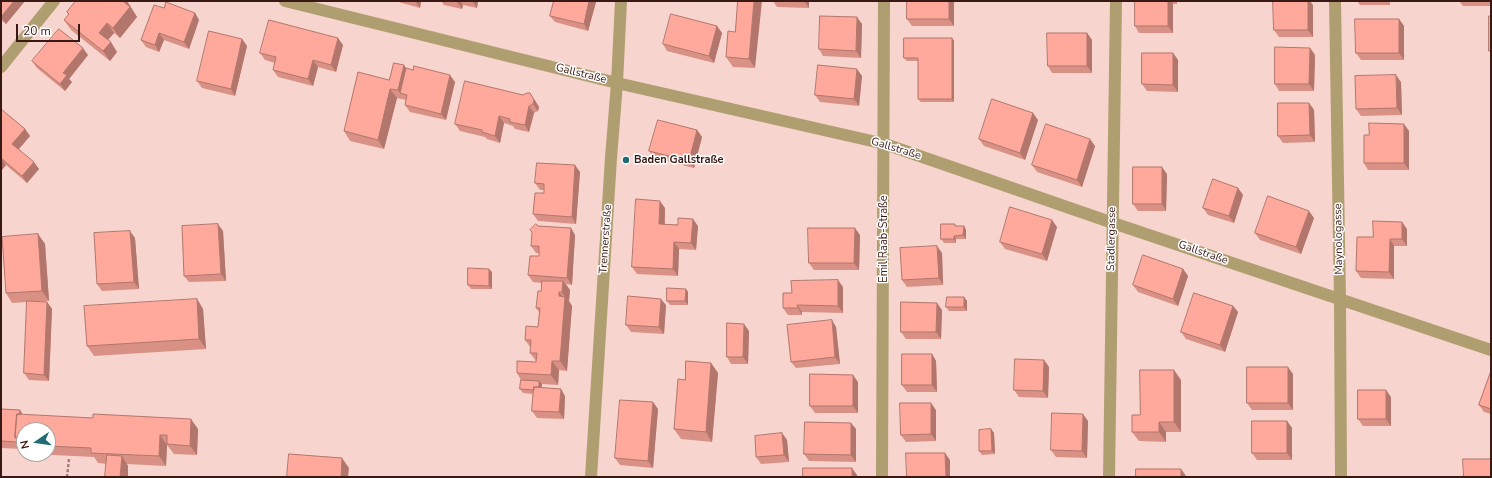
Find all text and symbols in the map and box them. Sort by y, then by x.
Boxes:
scale bar [18,16,82,42]
text: 20 m [23,23,51,39]
street label: Gallstraße [554,61,608,87]
street label: Gallstraße [869,135,923,163]
place label: Baden Gallstraße [634,153,724,167]
marker: Baden Gallstraße [621,155,631,165]
street label: Emil Raab-Straße [877,195,891,283]
street label: Maynologasse [1332,203,1346,275]
street label: Trennerstraße [597,204,615,274]
street label: Stadlergasse [1105,207,1119,271]
street label: Gallstraße [1176,238,1230,268]
north arrow [16,422,56,462]
text: N [17,439,33,450]

